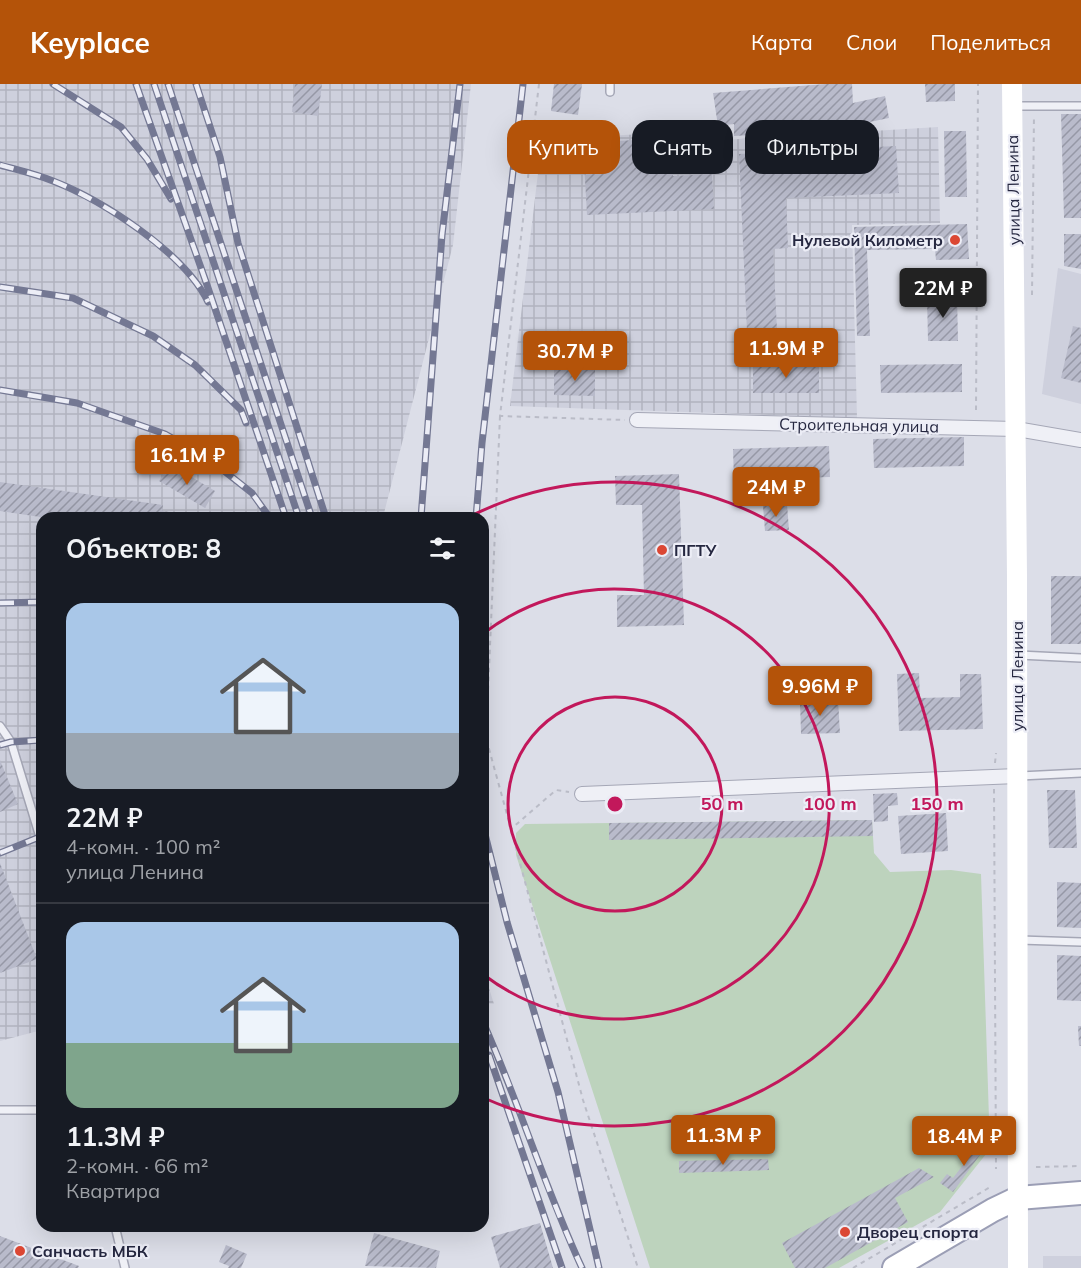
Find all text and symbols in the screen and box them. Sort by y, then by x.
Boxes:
text: Keyplace [30,25,150,60]
text: Карта [751,29,813,55]
text: Слои [846,29,897,55]
text: Поделиться [930,29,1051,55]
chip: Купить [507,120,620,174]
chip: Снять [632,120,733,174]
chip: Фильтры [745,120,879,174]
street label: улица Ленина [1002,135,1024,245]
place label: Нулевой Километр [792,230,943,250]
marker: Нулевой Километр [948,233,962,247]
pin: 22M ₽ [901,268,985,319]
text: 22M ₽ [914,275,972,300]
pin: 11.9M ₽ [731,328,841,379]
pin: 30.7M ₽ [520,331,630,382]
text: 11.9M ₽ [748,335,824,360]
text: 30.7M ₽ [537,338,613,363]
street label: Строительная улица [779,414,939,436]
pin: 16.1M ₽ [132,435,242,486]
text: 16.1M ₽ [149,442,225,467]
pin: 24M ₽ [734,467,818,518]
text: 24M ₽ [747,474,805,499]
text: Объектов: 8 [66,532,221,565]
icon: filters [426,532,459,565]
place label: ПГТУ [674,540,717,560]
marker: ПГТУ [655,543,669,557]
street label: улица Ленина [1007,621,1027,731]
icon: home [209,642,317,750]
pin: 9.96M ₽ [765,666,875,717]
text: 9.96M ₽ [782,673,858,698]
text: 50 m [701,792,743,815]
text: 100 m [803,792,857,815]
text: 150 m [910,792,964,815]
centre of rings [605,794,625,814]
text: 22M ₽ [66,801,143,834]
text: 4-комн. · 100 m² [66,834,220,859]
text: улица Ленина [66,859,204,884]
icon: home [209,961,317,1069]
pin: 11.3M ₽ [668,1115,778,1166]
pin: 18.4M ₽ [909,1116,1019,1167]
text: 11.3M ₽ [66,1120,165,1153]
text: 11.3M ₽ [685,1122,761,1147]
text: 18.4M ₽ [926,1123,1002,1148]
text: 2-комн. · 66 m² [66,1153,208,1178]
text: Квартира [66,1178,160,1203]
place label: Дворец спорта [857,1222,979,1242]
marker: Дворец спорта [838,1225,852,1239]
place label: Санчасть МБК [32,1241,148,1261]
marker: Санчасть МБК [13,1244,27,1258]

